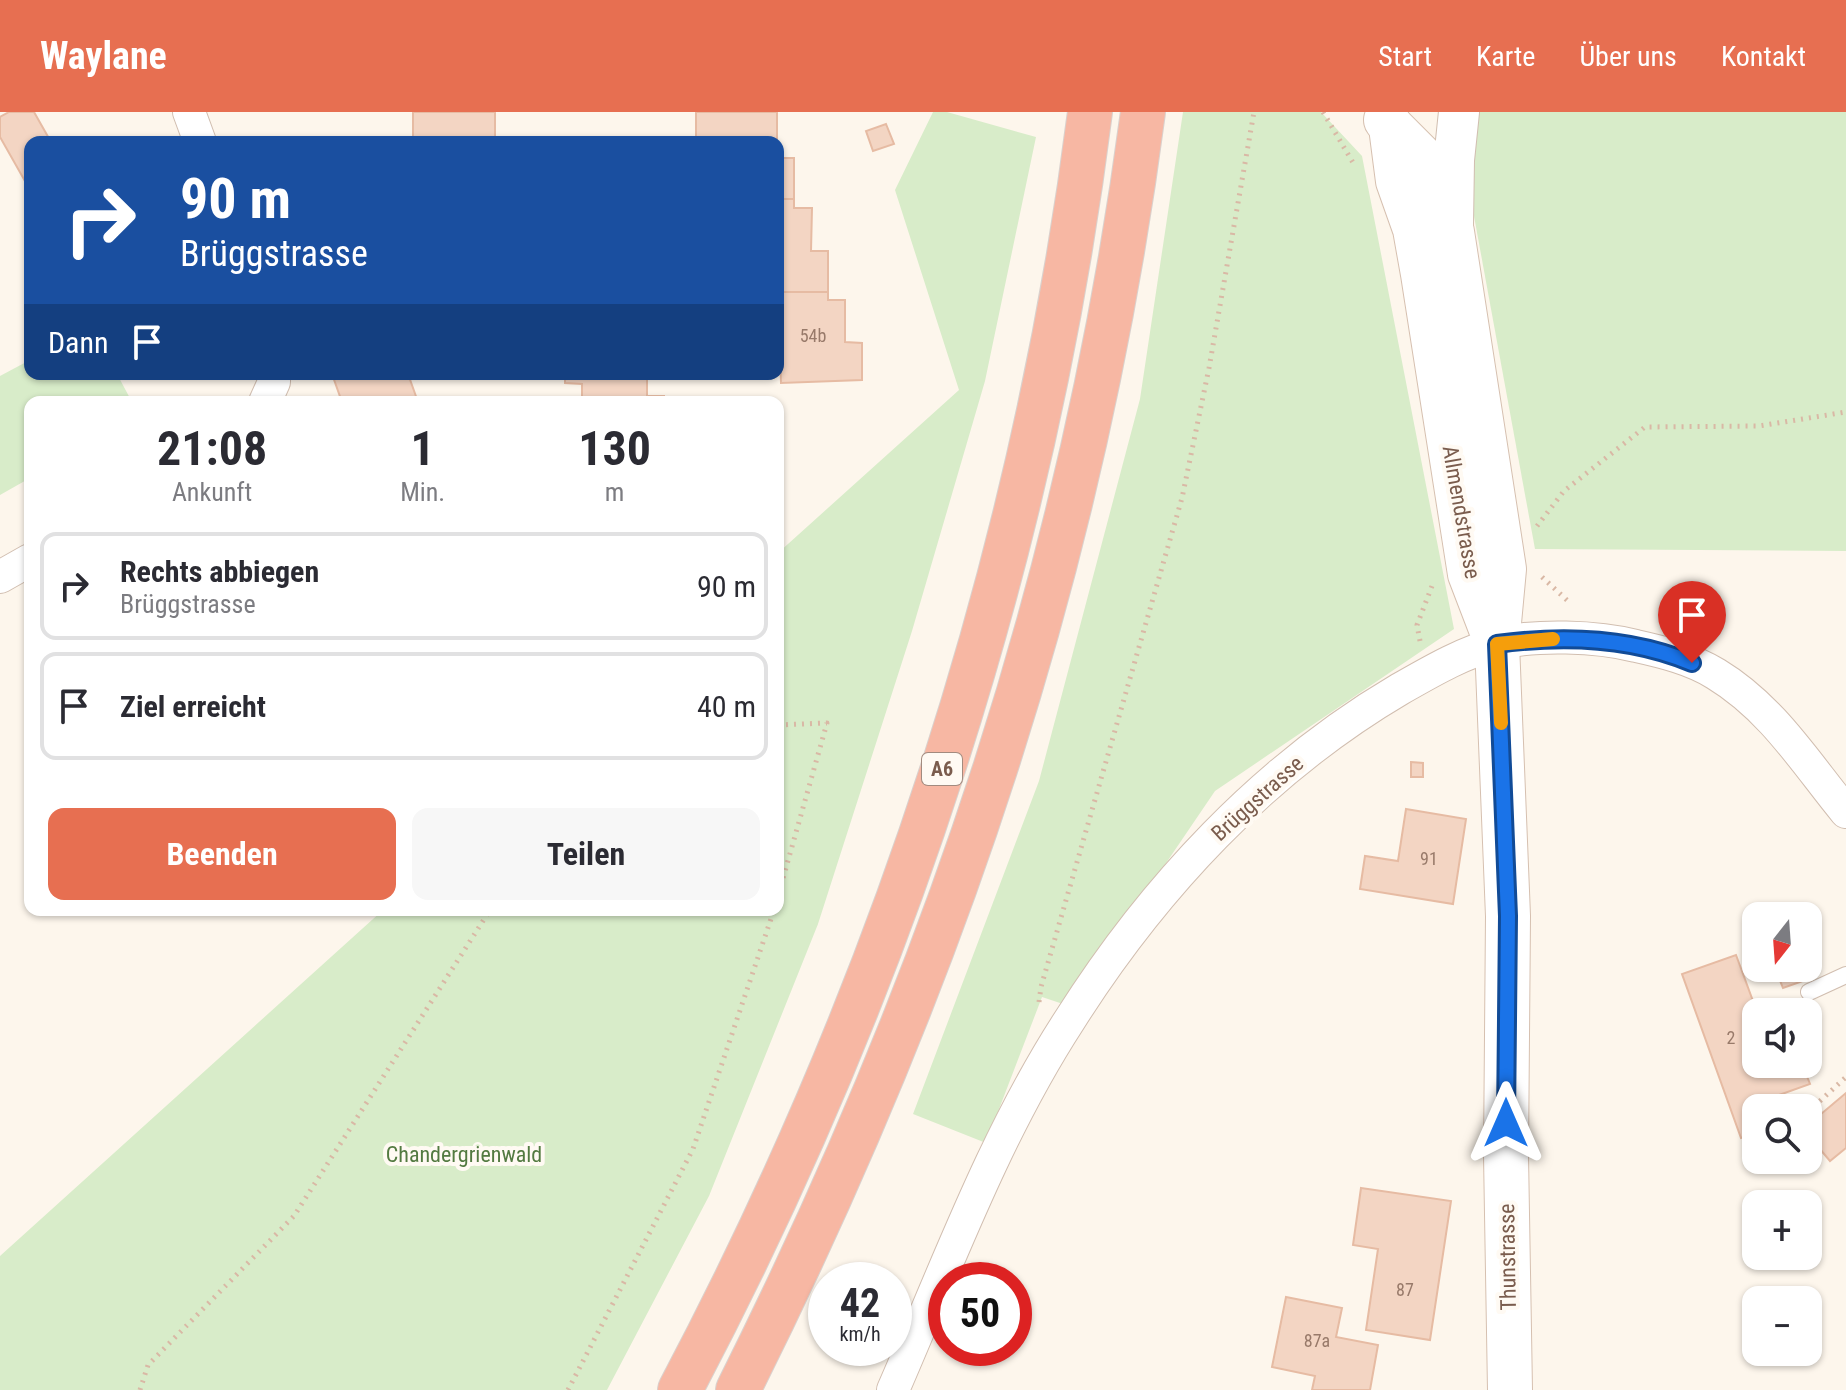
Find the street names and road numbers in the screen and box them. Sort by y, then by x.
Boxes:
street label: Allmendstrasse [1437,443,1486,581]
street label: Brüggstrasse [1206,751,1308,846]
road number: A6 [922,753,962,785]
street label: Thunstrasse [1494,1203,1521,1311]

